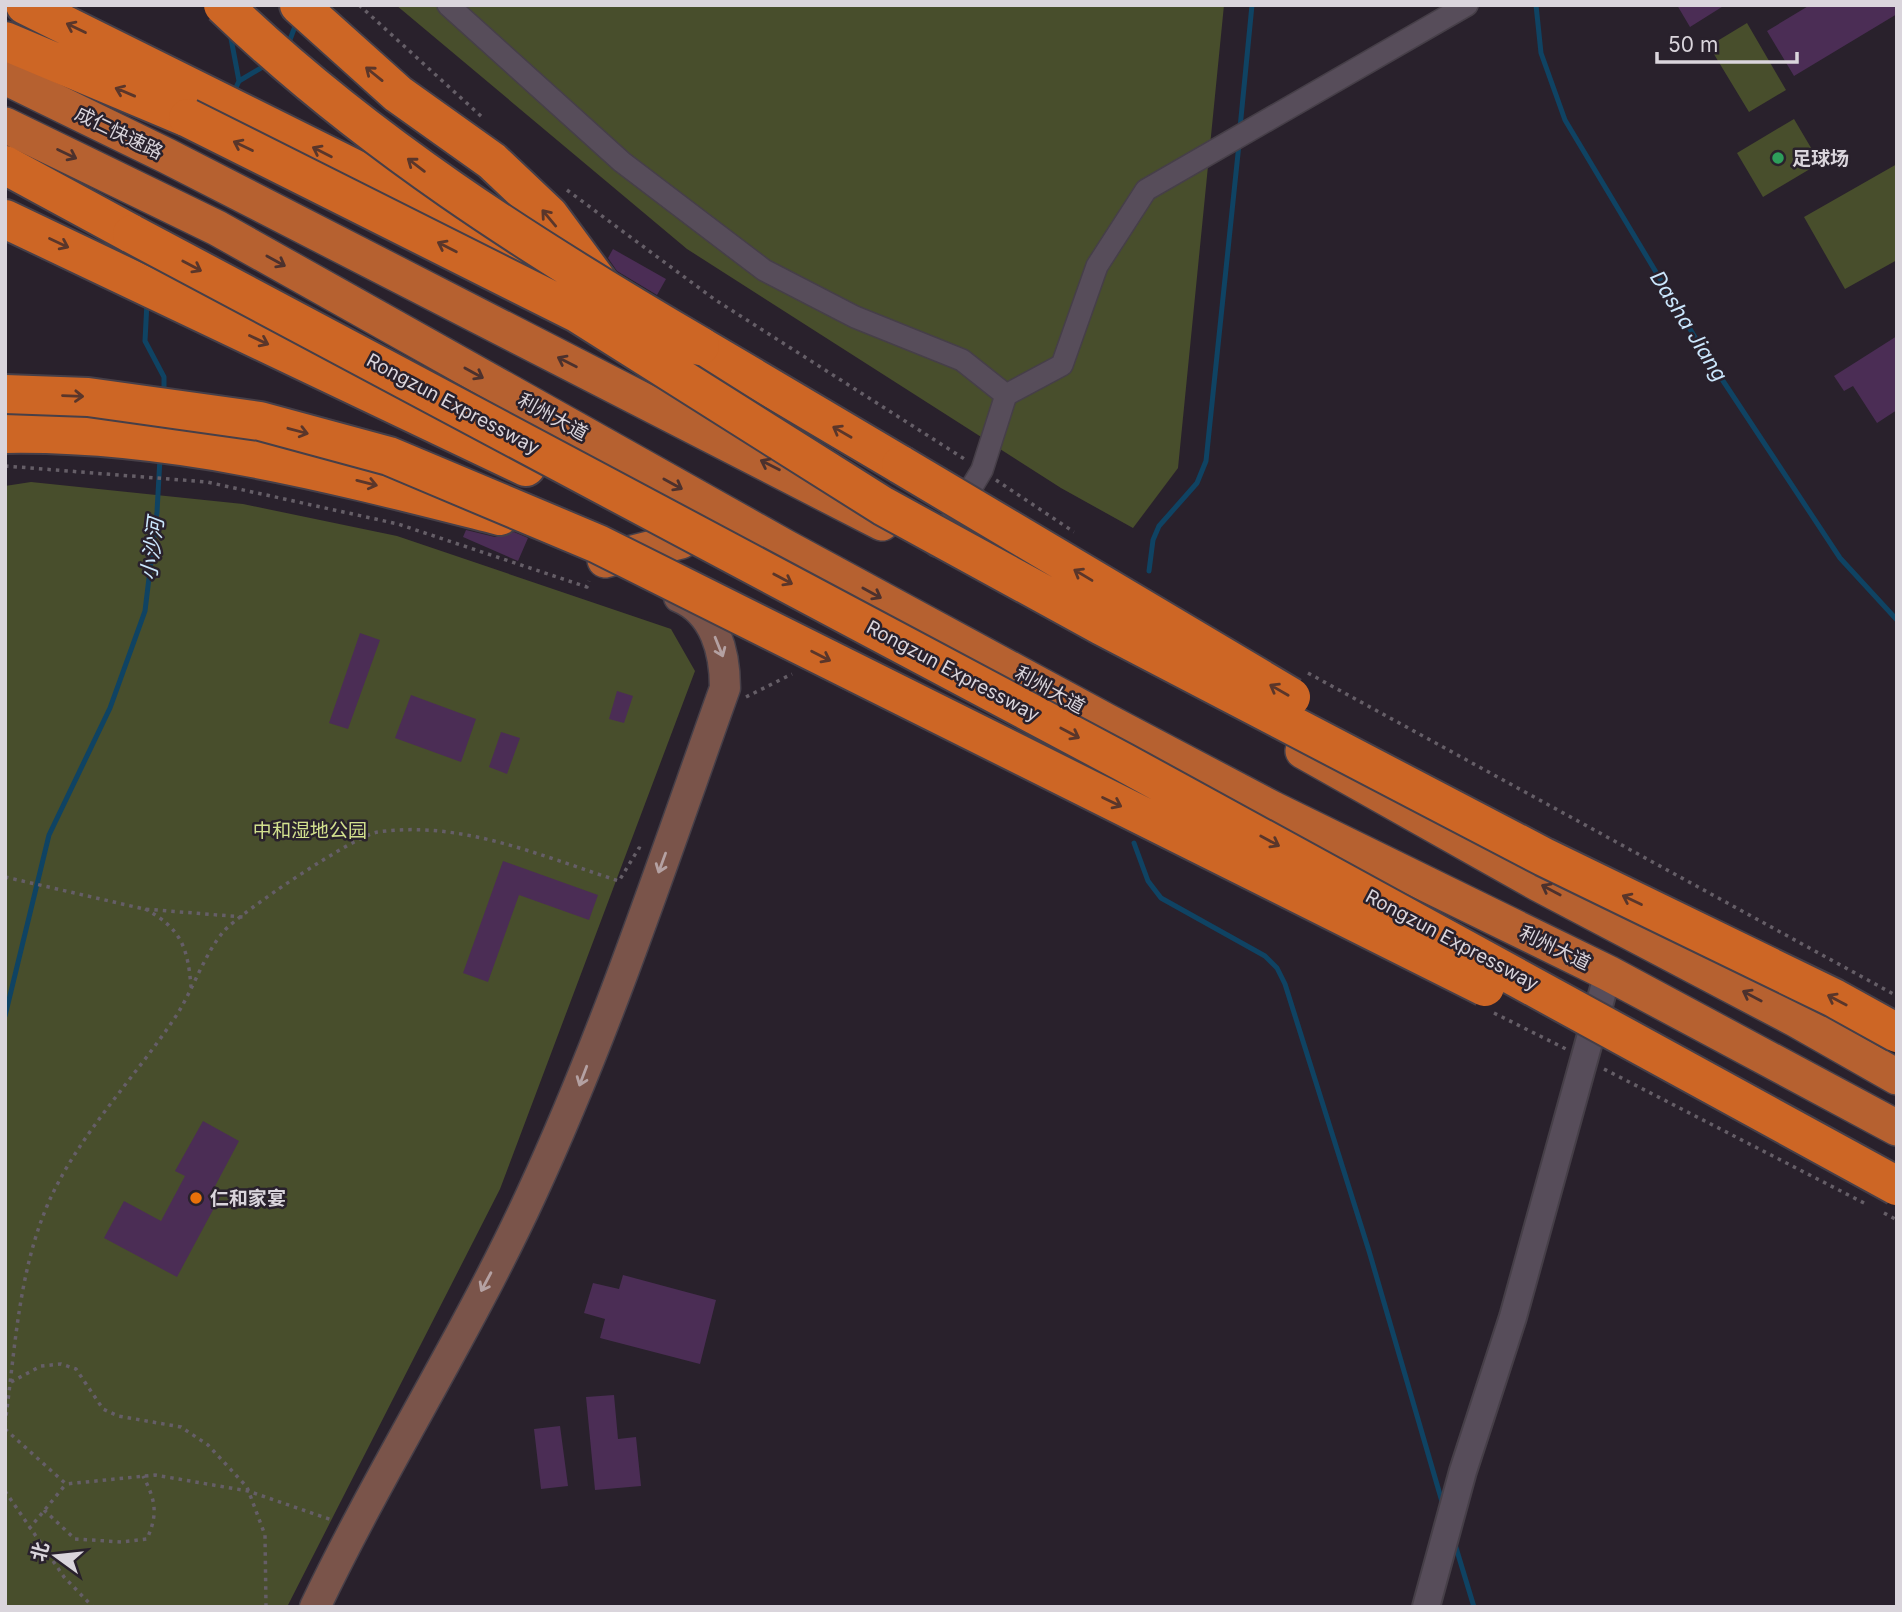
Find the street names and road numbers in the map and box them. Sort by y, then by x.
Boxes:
street label: 成仁快速路 [71,102,167,164]
street label: Rongzun Expressway [363,349,544,459]
street label: 利州大道 [514,389,592,445]
street label: Rongzun Expressway [863,616,1044,726]
street label: 利州大道 [1011,662,1089,718]
street label: Rongzun Expressway [1362,885,1543,995]
street label: 利州大道 [1516,921,1594,975]

